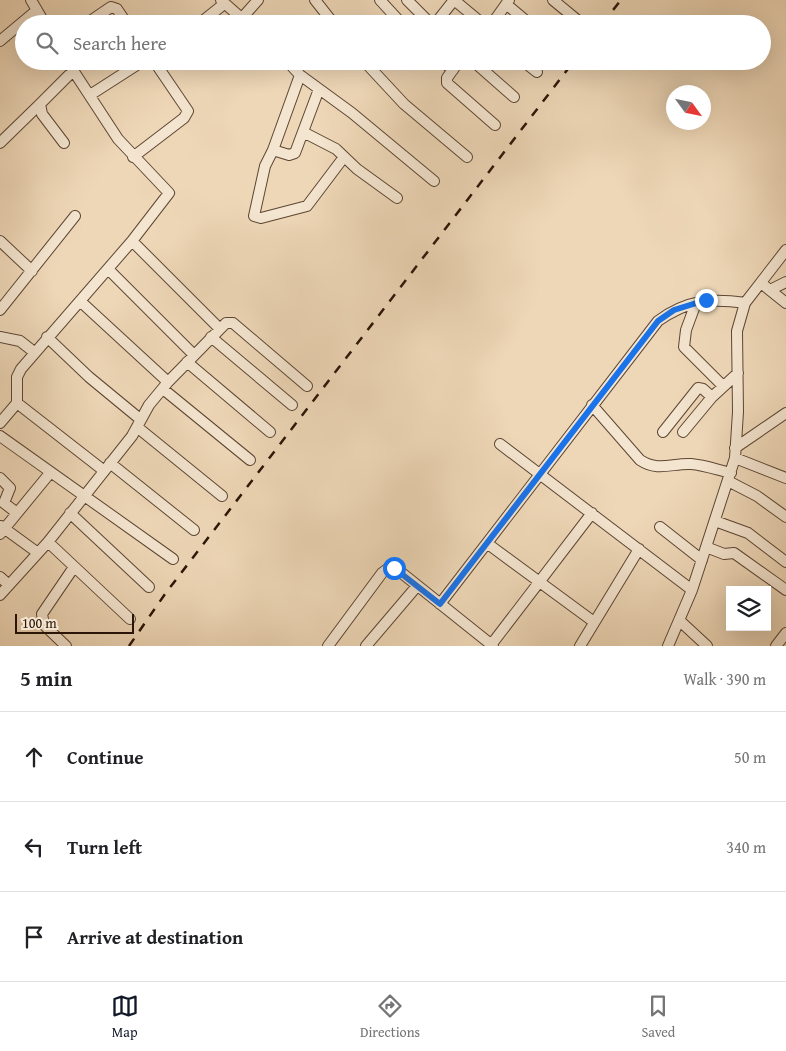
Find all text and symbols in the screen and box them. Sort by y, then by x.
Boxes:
search box [15,15,771,70]
icon: search [33,29,61,57]
text: Search here [73,29,167,57]
north arrow [666,85,711,130]
route end [695,289,718,312]
route start [383,557,406,580]
map controls [726,586,771,631]
button: layers [726,586,771,631]
scale bar [15,611,134,634]
text: 100 m [22,613,57,633]
text: 5 min [20,663,72,694]
text: Walk · 390 m [683,667,766,691]
icon: ahead [20,743,48,771]
text: Continue [67,743,144,771]
text: 50 m [734,745,766,769]
icon: left [20,833,48,861]
text: Turn left [67,833,142,861]
text: 340 m [726,835,766,859]
icon: arrive [20,923,48,951]
text: Arrive at destination [67,923,243,951]
tab: Map [111,992,139,1042]
tab: Directions [360,992,420,1042]
tab: Saved [641,992,675,1042]

